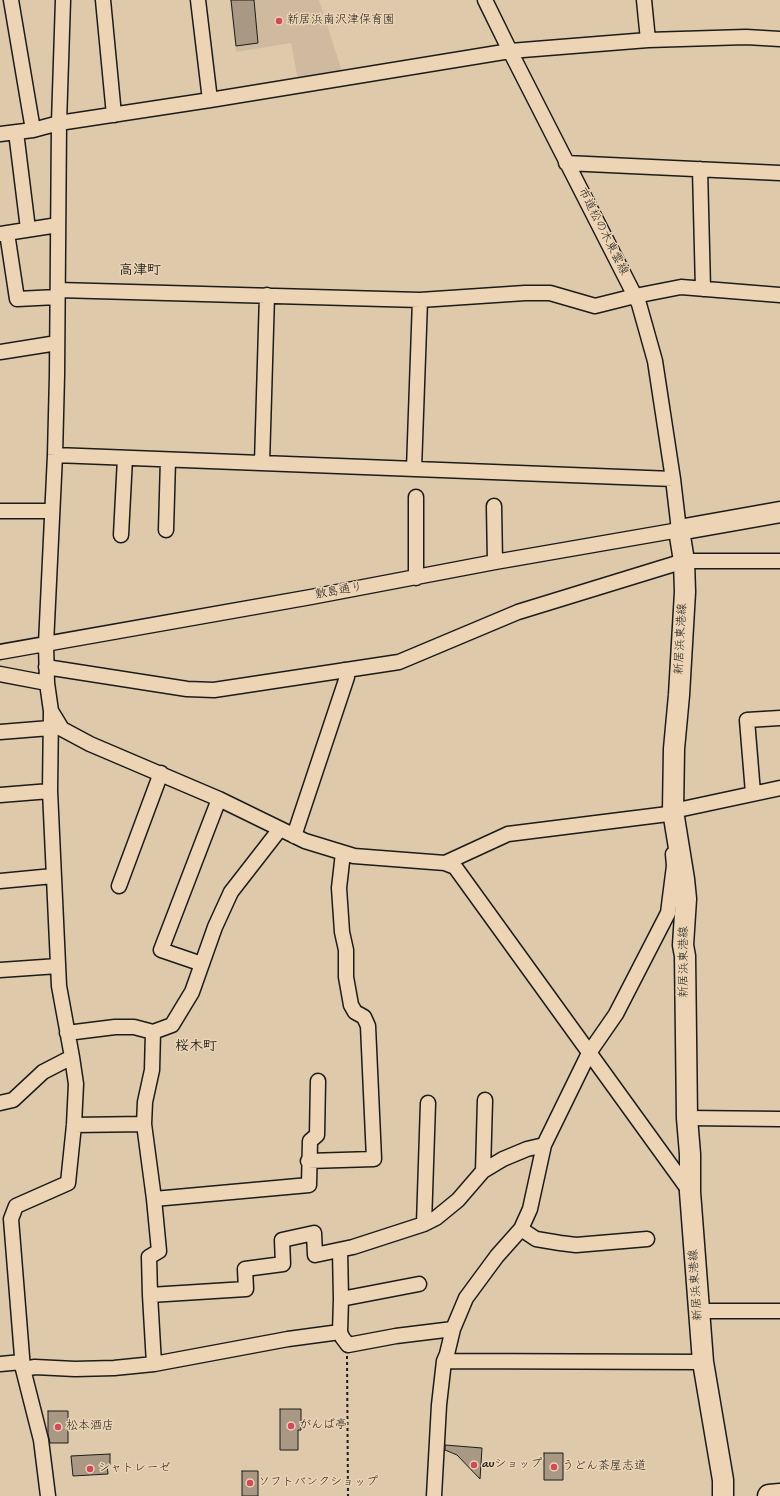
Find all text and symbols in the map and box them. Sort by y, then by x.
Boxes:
place label: 新居浜南沢津保育園 [287,14,395,28]
marker: 新居浜南沢津保育園 [274,16,284,26]
street label: 市道松の木東雲線 [574,186,630,278]
district label: 高津町 [119,264,161,280]
street label: 敷島通り [314,581,364,603]
street label: 新居浜東港線 [673,603,691,675]
street label: 新居浜東港線 [678,926,692,998]
district label: 桜木町 [175,1040,217,1056]
street label: 新居浜東港線 [687,1249,707,1321]
place label: がんば亭 [299,1419,347,1433]
place label: 松本酒店 [66,1420,114,1434]
marker: がんば亭 [286,1421,296,1431]
marker: 松本酒店 [53,1422,63,1432]
place label: auショップ [482,1458,542,1472]
marker: auショップ [469,1460,479,1470]
place label: うどん茶屋志道 [562,1460,646,1474]
place label: シャトレーゼ [98,1462,170,1476]
marker: うどん茶屋志道 [549,1462,559,1472]
marker: シャトレーゼ [85,1464,95,1474]
place label: ソフトバンクショップ [258,1476,378,1490]
marker: ソフトバンクショップ [245,1478,255,1488]

